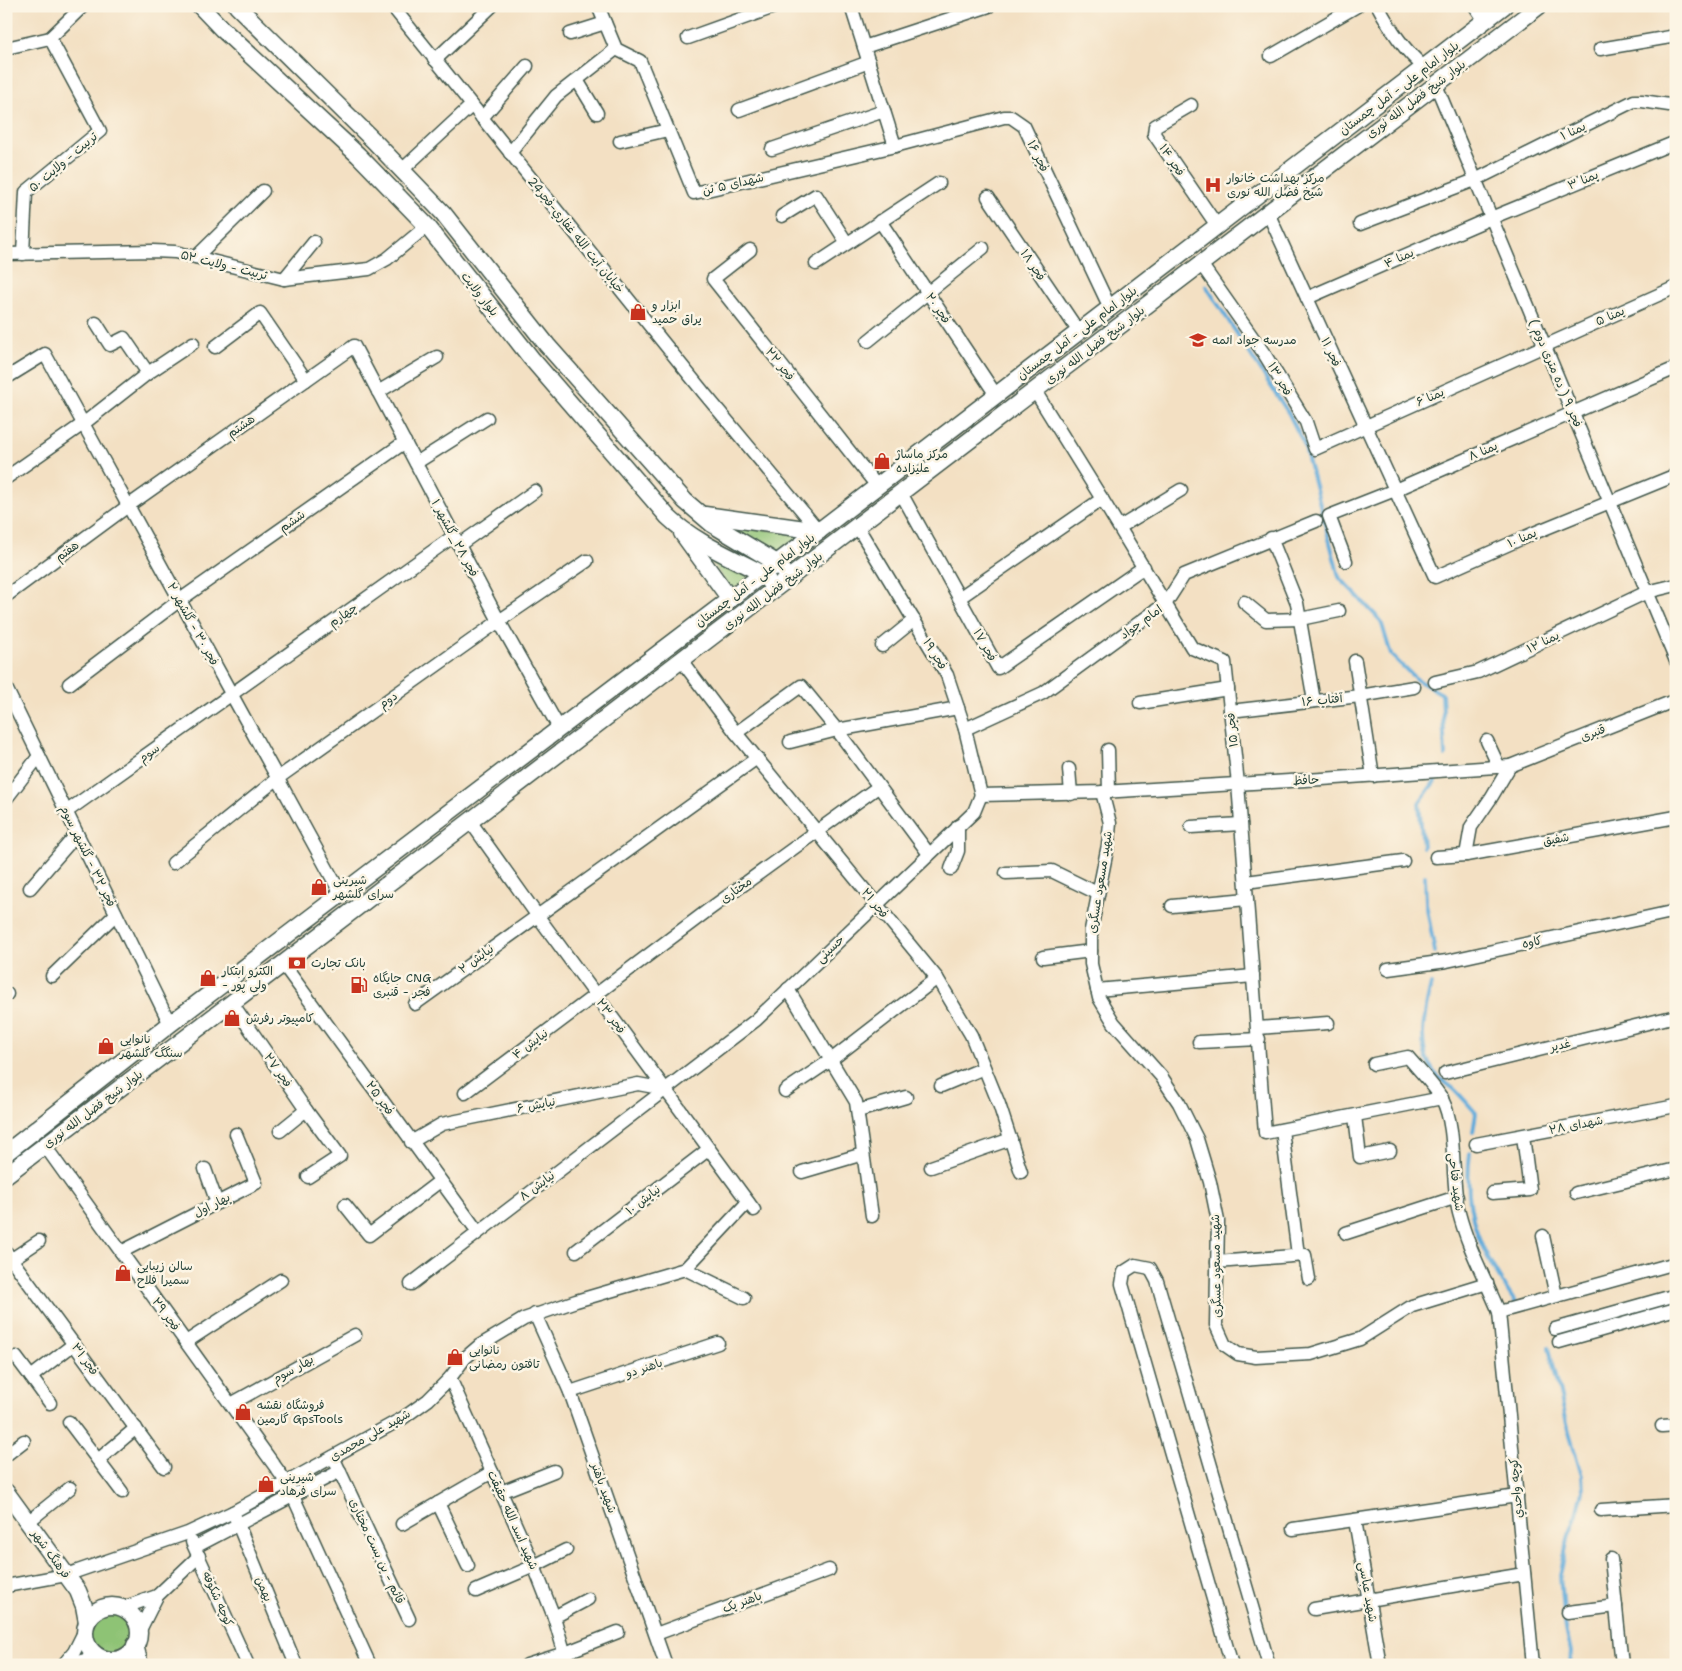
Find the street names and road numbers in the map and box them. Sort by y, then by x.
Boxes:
street label: بلوار امام علی - آمل چمستان [1336,38,1463,139]
street label: بلوار شیخ فضل الله نوری [1363,56,1470,142]
street label: یمنا ۱ [1558,118,1588,144]
street label: تربیت - ولایت ۵۰ [25,128,101,195]
street label: فجر ۱۶ [1023,137,1053,175]
street label: فجر ۱۴ [1155,141,1189,179]
street label: یمنا ۳ [1565,167,1601,193]
street label: شهدای ۵ تن [701,169,765,199]
street label: خيابان آيت الله غفاري-فجر24 [523,174,628,297]
street label: یمنا ۴ [1382,244,1416,272]
street label: تربیت - ولایت ۵۲ [179,246,270,284]
street label: فجر ۱۸ [1017,246,1049,284]
street label: بلوار ولایت [458,269,502,319]
street label: بلوار امام علی - آمل چمستان [1014,283,1141,384]
street label: فجر ۲۰ [922,289,954,327]
street label: بلوار شیخ فضل الله نوری [1042,302,1149,388]
street label: یمنا ۵ [1593,303,1627,329]
street label: فجر ۹ ( ده متری دوم ) [1525,316,1586,430]
street label: فجر ۱۱ [1317,335,1345,369]
street label: فجر ۲۲ [762,344,798,384]
street label: فجر ۱۳ [1264,359,1296,399]
street label: یمنا ۶ [1413,384,1447,410]
street label: هشتم [224,411,259,442]
street label: یمنا ۸ [1466,438,1500,464]
street label: فجر ۲۸_گلشهر ۱ [428,496,482,580]
street label: ششم [276,506,309,537]
street label: یمنا ۱۰ [1505,525,1539,551]
street label: بلوار امام علی - آمل چمستان [692,530,819,631]
street label: هفتم [52,537,83,566]
street label: بلوار شیخ فضل الله نوری [720,548,827,634]
street label: فجر ۳۰ - گلشهر ۲ [164,580,222,668]
street label: چهارم [325,599,361,631]
street label: امام جواد [1117,601,1166,644]
street label: فجر ۱۷ [970,626,1000,664]
street label: یمنا ۱۲ [1524,627,1562,657]
street label: فجر ۱۹ [919,635,951,673]
street label: دوم [375,688,401,713]
street label: آفتاب ۱۶ [1301,690,1344,710]
street label: فجر ۱۵ [1222,712,1242,748]
street label: قنبری [1578,721,1608,745]
street label: سوم [135,740,164,767]
street label: حافظ [1292,771,1320,789]
street label: فجر ۳۲ - گلشهر سوم [56,802,120,910]
street label: شفیق [1542,829,1570,849]
street label: شهید مسعود عسگری [1084,830,1116,934]
street label: مختاری [717,873,755,907]
street label: فجر ۲۱ [858,885,892,921]
street label: حسینی [812,932,848,966]
street label: کاوه [1521,932,1543,952]
street label: نیایش ۲ [455,941,497,977]
street label: فجر ۲۳ [593,995,629,1037]
street label: نیایش ۴ [509,1025,551,1063]
street label: غدیر [1547,1035,1572,1056]
street label: فجر ۲۷ [260,1050,296,1090]
street label: بلوار شیخ فضل الله نوری [40,1066,147,1152]
street label: فجر ۲۵ [362,1078,398,1118]
street label: نیایش ۶ [515,1093,557,1117]
street label: شهدای ۲۸ [1548,1112,1604,1138]
street label: شهید فتاحی [1445,1152,1467,1212]
street label: نیایش ۸ [516,1168,558,1204]
street label: نیایش ۱۰ [622,1181,664,1219]
street label: بهار اول [191,1189,233,1221]
street label: شهید مسعود عسگری [1207,1214,1225,1318]
street label: فجر ۲۹ [148,1294,184,1334]
street label: فجر ۳۱ [68,1340,102,1378]
street label: بهار سوم [269,1351,317,1388]
street label: باهنر دو [623,1355,665,1382]
street label: شهید علی محمدی [327,1405,413,1465]
street label: كوچه واحدي [1505,1457,1528,1519]
street label: شهید باهنر [587,1460,621,1515]
street label: شهید اسد الله حقیقت [484,1468,542,1572]
street label: قائم - بن بست مختاری [345,1496,409,1607]
street label: فرهنگ شهر [27,1526,74,1582]
street label: شهید عباسی [1355,1561,1381,1623]
street label: کوچه شکوفه [199,1569,237,1629]
street label: بهمن [252,1574,276,1604]
street label: باهنر یک [720,1588,764,1616]

